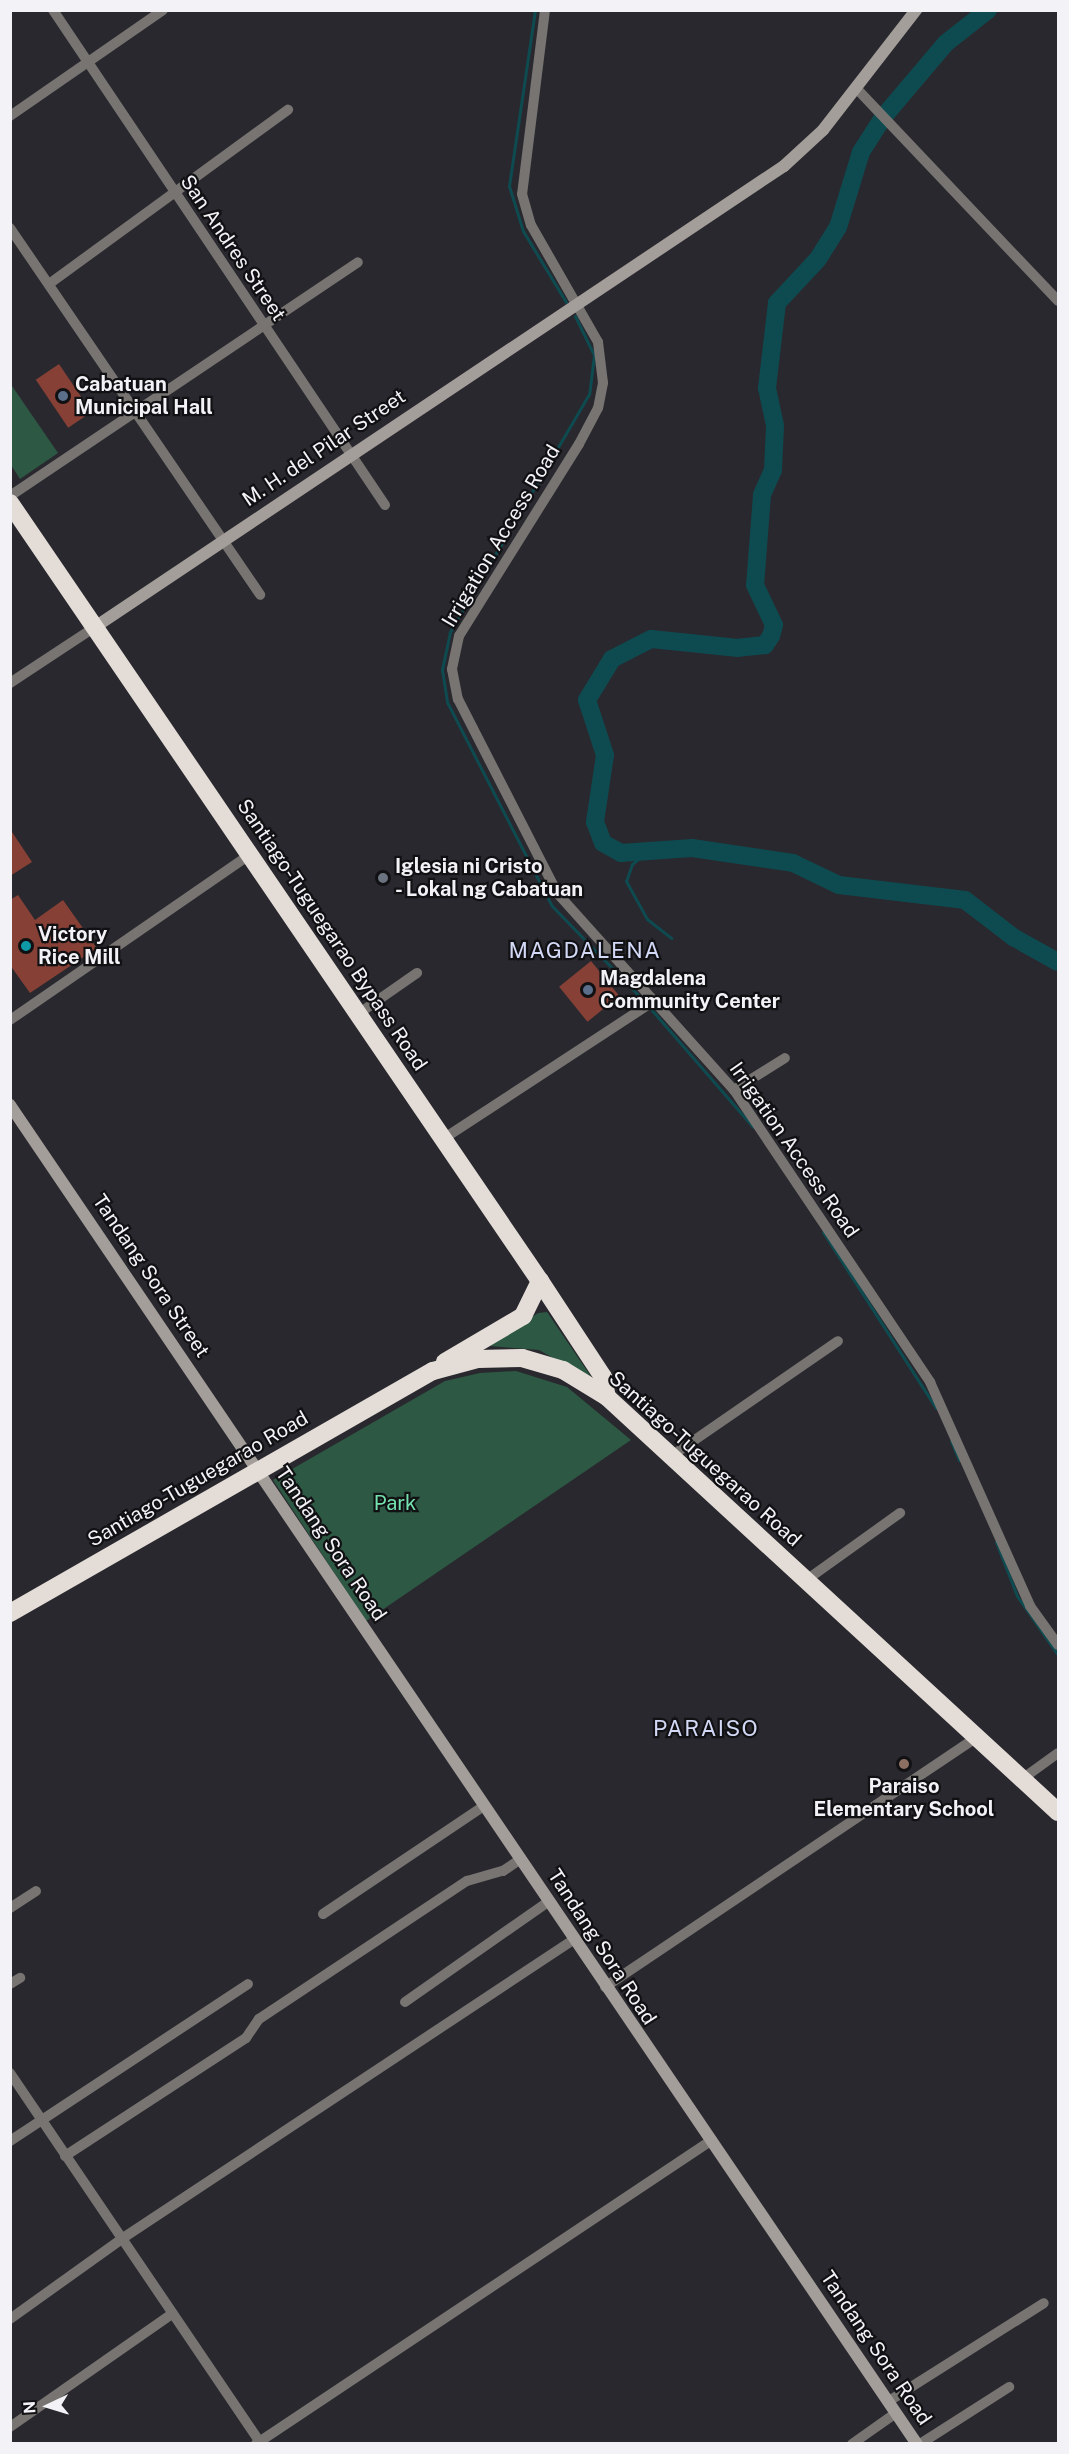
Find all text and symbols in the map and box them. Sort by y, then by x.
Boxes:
street label: San Andres Street [175,170,291,326]
place label: Cabatuan Municipal Hall [75,372,213,419]
street label: M. H. del Pilar Street [238,384,410,512]
marker: Cabatuan Municipal Hall [56,389,70,403]
street label: Irrigation Access Road [437,440,565,632]
street label: Santiago-Tuguegarao Bypass Road [232,795,432,1075]
place label: Iglesia ni Cristo - Lokal ng Cabatuan [395,855,585,902]
marker: Iglesia ni Cristo - Lokal ng Cabatuan [376,871,390,885]
place label: Victory Rice Mill [38,922,121,969]
district label: MAGDALENA [509,938,661,964]
marker: Victory Rice Mill [19,939,33,953]
place label: Magdalena Community Center [600,966,780,1013]
marker: Magdalena Community Center [581,983,595,997]
street label: Irrigation Access Road [724,1058,864,1242]
street label: Tandang Sora Street [87,1190,215,1362]
street label: Santiago-Tuguegarao Road [604,1366,806,1552]
street label: Santiago-Tuguegarao Road [84,1406,312,1552]
street label: Tandang Sora Road [271,1462,391,1626]
park label: Park [374,1491,416,1515]
district label: PARAISO [653,1716,759,1742]
marker: Paraiso Elementary School [897,1757,911,1771]
place label: Paraiso Elementary School [814,1774,994,1821]
street label: Tandang Sora Road [543,1865,661,2029]
street label: Tandang Sora Road [816,2266,936,2430]
north arrow [18,2376,78,2436]
text: N [20,2400,39,2414]

